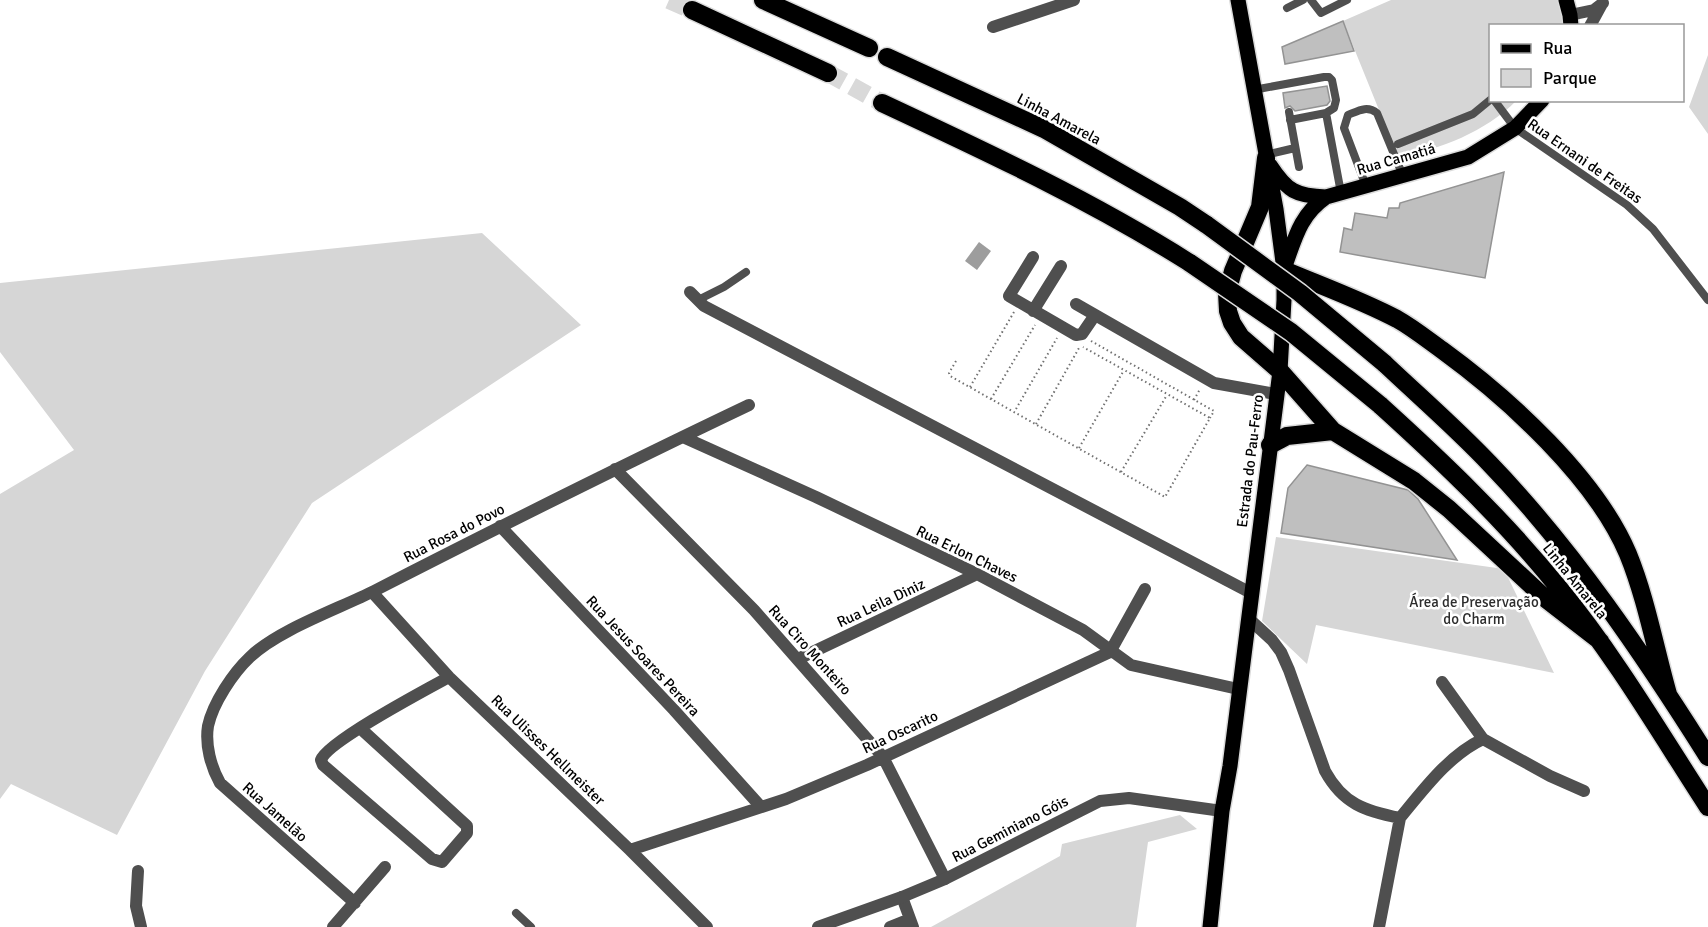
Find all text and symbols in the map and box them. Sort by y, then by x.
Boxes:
legend [1489,24,1684,102]
text: Rua [1543,37,1572,59]
text: Parque [1543,67,1597,89]
street label: Linha Amarela [1014,89,1104,149]
street label: Rua Ernani de Freitas [1524,115,1646,207]
street label: Rua Camatiá [1355,139,1437,179]
street label: Estrada do Pau-Ferro [1233,393,1267,529]
street label: Rua Rosa do Povo [400,500,508,566]
street label: Rua Erlon Chaves [913,522,1021,587]
street label: Linha Amarela [1539,539,1611,623]
street label: Rua Leila Diniz [834,575,928,631]
street label: Rua Jesus Soares Pereira [582,592,704,720]
park label: Área de Preservação do Charm [1409,592,1539,628]
street label: Rua Ciro Monteiro [765,601,855,699]
street label: Rua Ulisses Hellmeister [487,691,609,809]
street label: Rua Oscarito [859,707,941,757]
street label: Rua Jamelão [239,778,311,846]
street label: Rua Geminiano Góis [949,792,1072,866]

